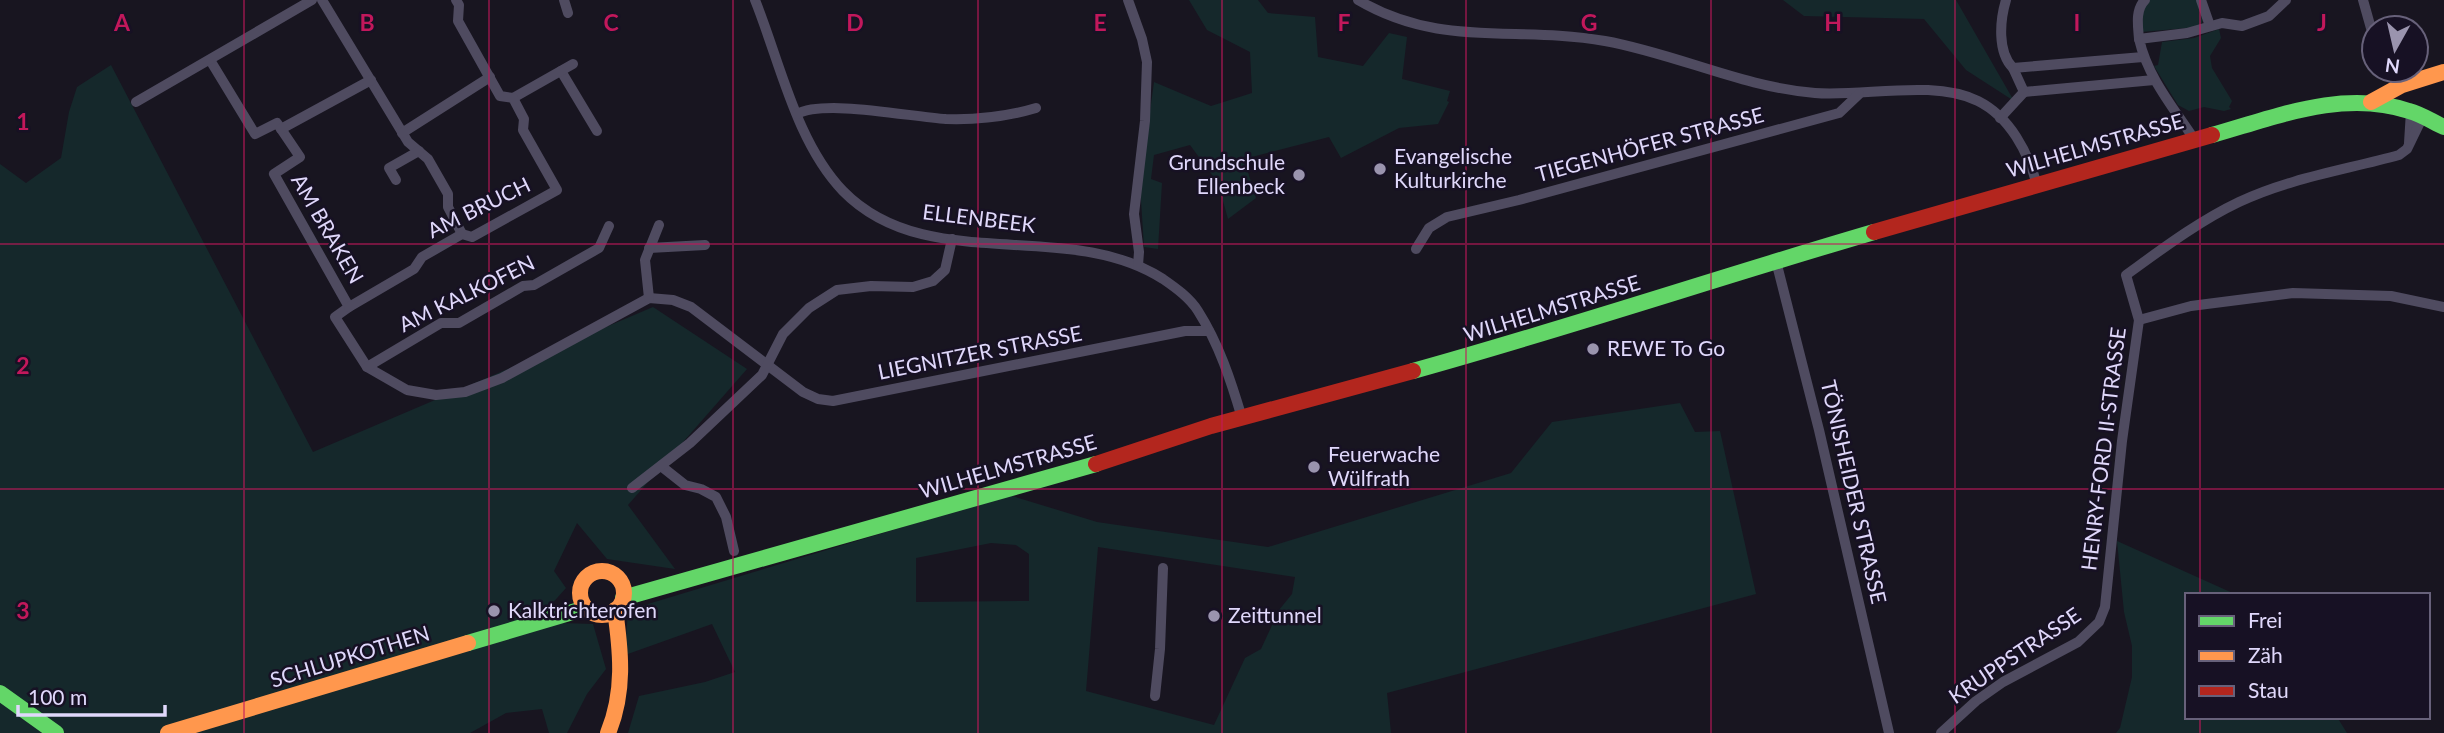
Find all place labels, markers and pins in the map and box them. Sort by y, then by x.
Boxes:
place label: Evangelische Kulturkirche [1394,143,1512,192]
place label: Grundschule Ellenbeck [1168,149,1285,198]
marker: Evangelische Kulturkirche [1372,161,1388,177]
marker: Grundschule Ellenbeck [1291,167,1307,183]
place label: REWE To Go [1607,335,1725,360]
marker: REWE To Go [1585,341,1601,357]
place label: Feuerwache Wülfrath [1328,441,1440,490]
marker: Feuerwache Wülfrath [1306,459,1322,475]
place label: Kalktrichterofen [508,597,657,622]
place label: Zeittunnel [1228,602,1322,627]
marker: Kalktrichterofen [486,603,502,619]
marker: Zeittunnel [1206,608,1222,624]

